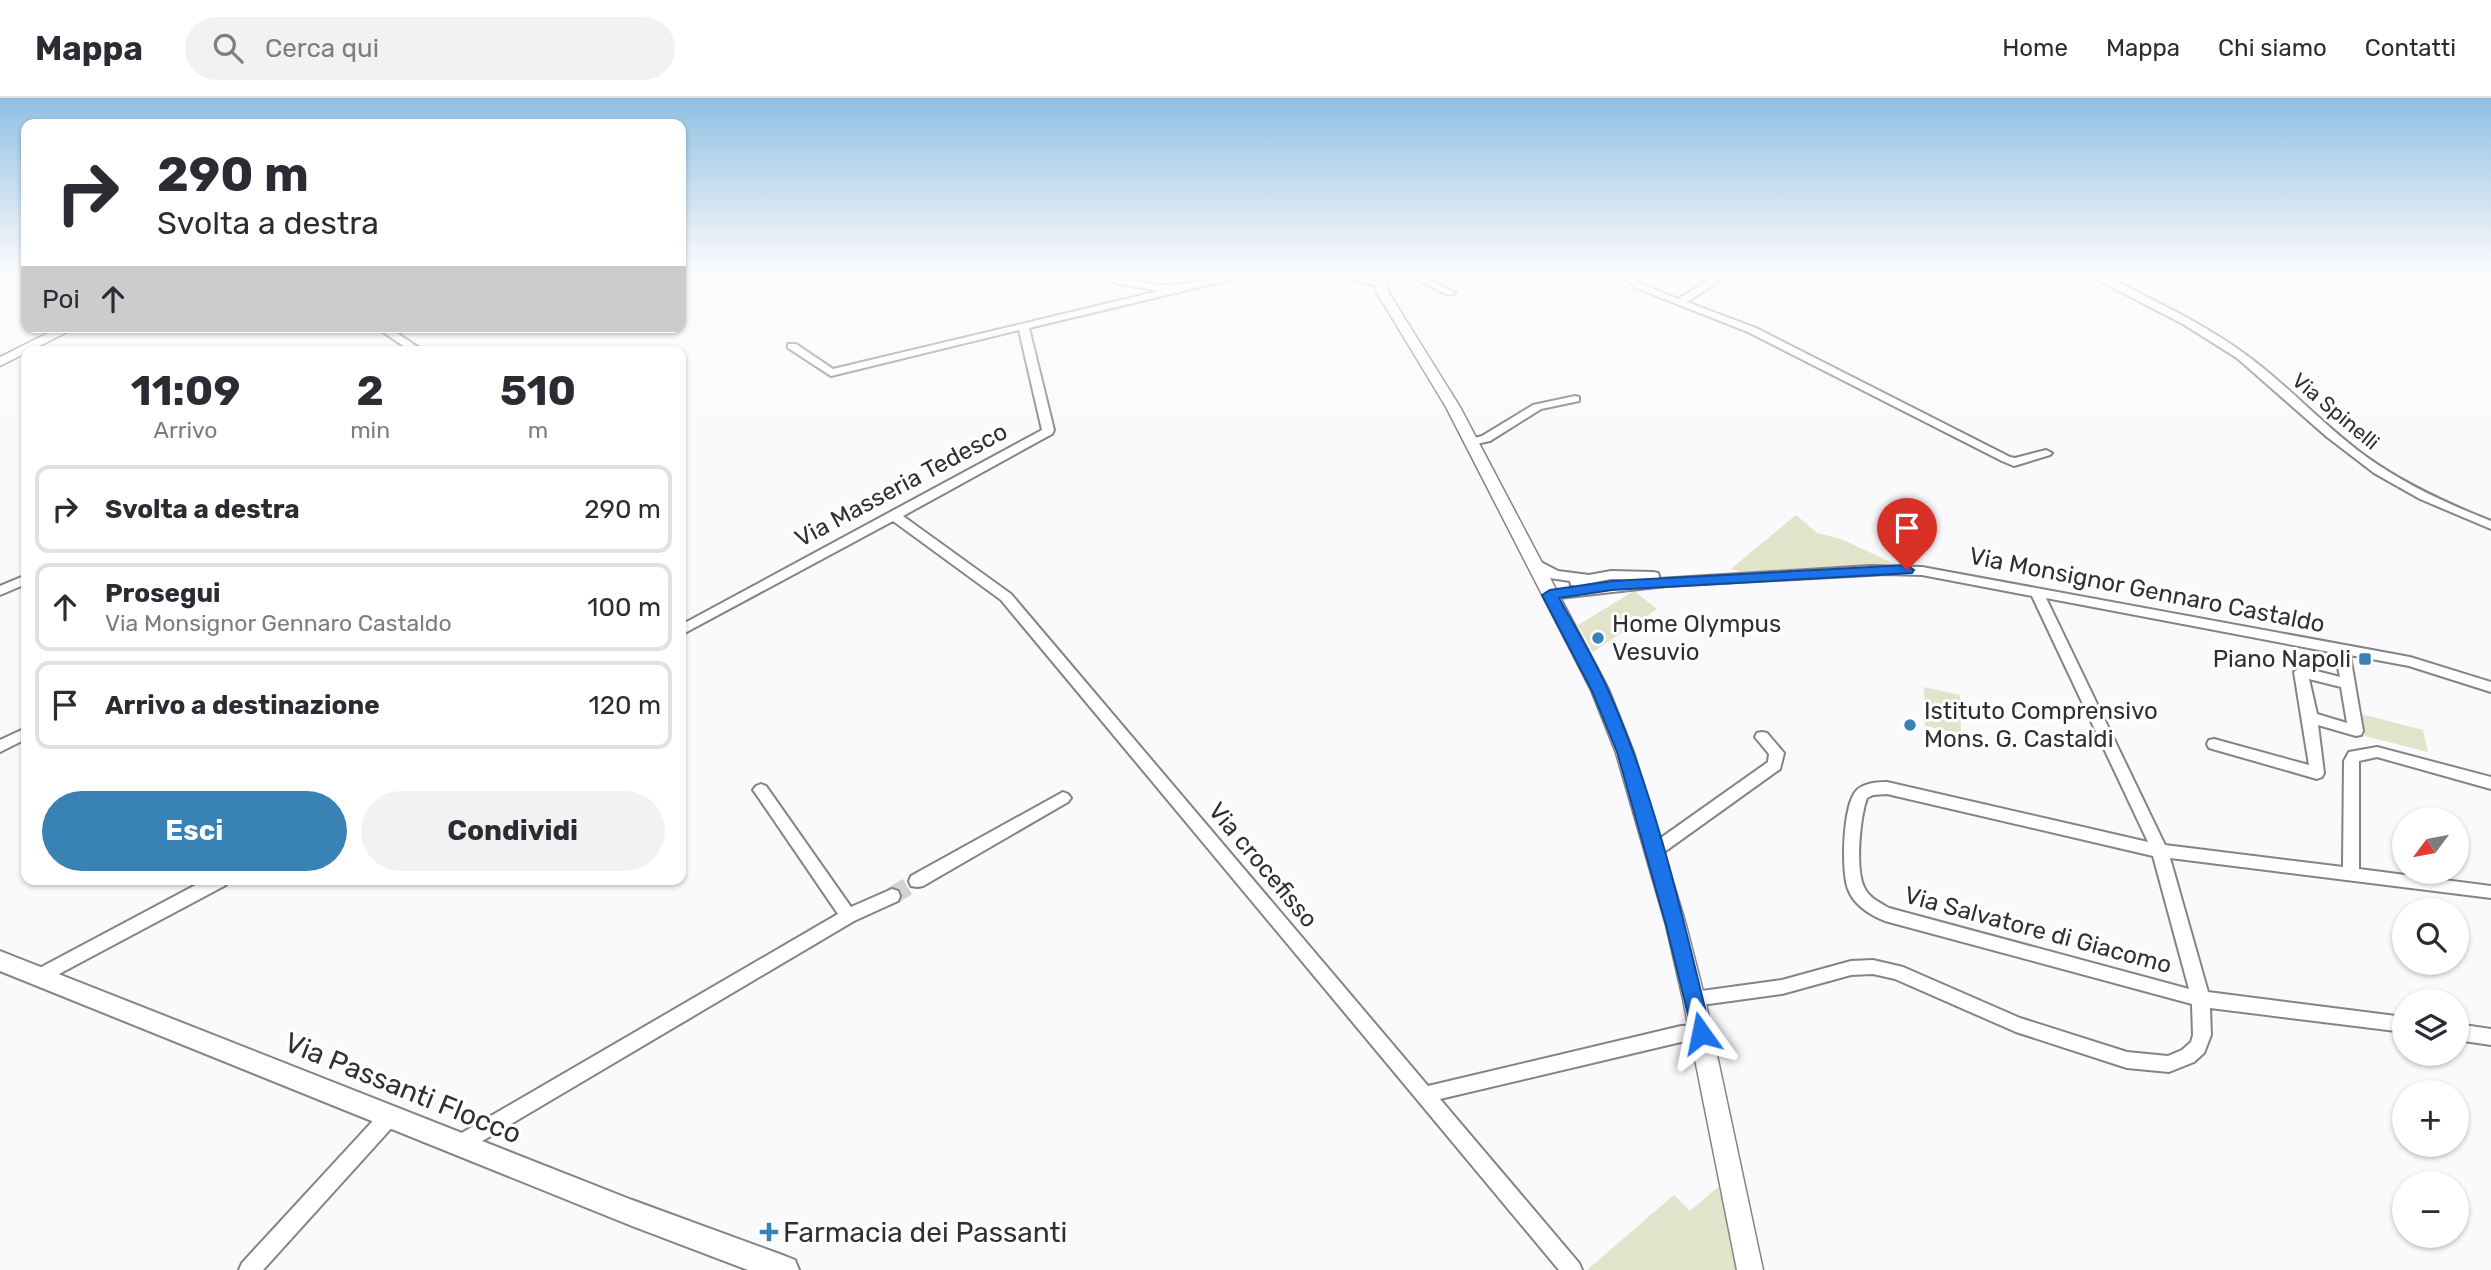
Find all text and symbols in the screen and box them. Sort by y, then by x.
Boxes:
search box [185,17,675,80]
text: Mappa [35,29,143,68]
icon: search [209,29,247,67]
text: Cerca qui [265,33,379,64]
text: Home [2002,34,2068,62]
text: Mappa [2106,34,2180,62]
text: Chi siamo [2218,34,2327,62]
text: Contatti [2365,34,2456,62]
text: 290 m [157,145,309,203]
icon: right [42,147,133,238]
text: Svolta a destra [157,204,379,242]
icon: ahead [94,280,132,318]
text: Poi [42,284,80,315]
text: 11:09 [131,366,240,416]
text: 2 [356,366,384,416]
text: 510 [500,366,576,416]
street label: Via Spinelli [2287,367,2385,455]
text: Arrivo [154,416,218,444]
text: min [350,416,390,444]
text: m [528,416,548,444]
street label: Via Masseria Tedesco [790,417,1012,553]
icon: right [46,490,84,528]
text: Svolta a destra [105,494,300,525]
text: 290 m [584,494,661,525]
pin [1877,498,1937,570]
icon: arrive [1888,509,1926,547]
street label: Via Monsignor Gennaro Castaldo [1967,542,2327,638]
text: Prosegui [105,578,221,609]
icon: ahead [46,588,84,626]
text: 100 m [587,592,661,623]
text: Via Monsignor Gennaro Castaldo [105,609,452,637]
place label: Home Olympus Vesuvio [1612,610,1781,666]
marker: Home Olympus Vesuvio [1590,630,1606,646]
place label: Piano Napoli [2213,645,2351,673]
marker: Piano Napoli [2357,651,2373,667]
icon: arrive [46,686,84,724]
text: Arrivo a destinazione [105,690,380,721]
text: 120 m [589,690,661,721]
place label: Istituto Comprensivo Mons. G. Castaldi [1924,697,2158,753]
marker: Istituto Comprensivo Mons. G. Castaldi [1902,717,1918,733]
button: Esci [42,791,347,871]
button: Condividi [361,791,665,871]
street label: Via crocefisso [1203,797,1323,933]
north arrow [2392,807,2469,884]
map controls [2392,807,2469,1248]
street label: Via Salvatore di Giacomo [1901,881,2175,979]
button: search [2392,898,2469,975]
button: layers [2392,989,2469,1066]
position arrow [1664,996,1738,1070]
street label: Via Passanti Flocco [280,1025,526,1151]
button: + [2392,1080,2469,1157]
button: − [2392,1171,2469,1248]
place label: Farmacia dei Passanti [783,1216,1067,1249]
marker: Farmacia dei Passanti [761,1224,777,1240]

